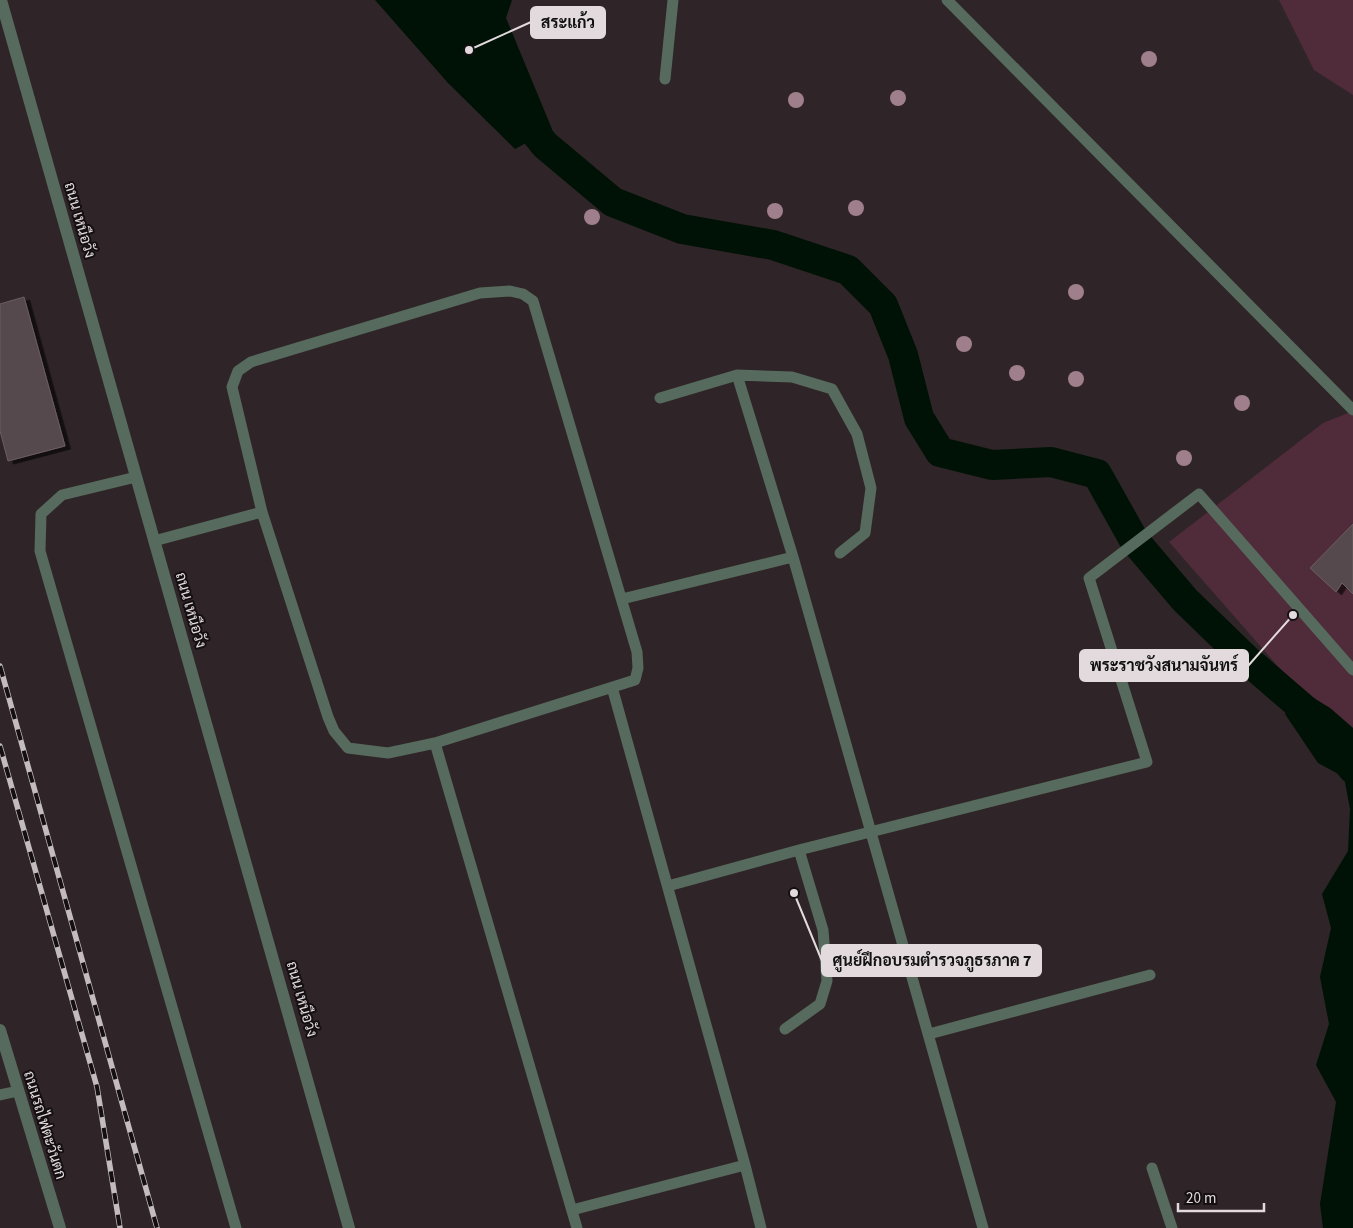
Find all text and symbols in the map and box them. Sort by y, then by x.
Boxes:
callout: สระแก้ว [531,7,605,38]
text: สระแก้ว [541,11,595,34]
street label: ถนน เหนือวัง [59,180,100,260]
street label: ถนน เหนือวัง [170,570,211,650]
callout: พระราชวังสนามจันทร์ [1080,650,1248,681]
text: พระราชวังสนามจันทร์ [1090,654,1239,677]
callout: ศูนย์ฝึกอบรมตำรวจภูธรภาค 7 [822,945,1041,976]
text: ศูนย์ฝึกอบรมตำรวจภูธรภาค 7 [833,949,1031,973]
street label: ถนน เหนือวัง [281,959,322,1039]
street label: ถนนรถไฟตะวันตก [18,1068,71,1182]
scale bar [1178,1180,1264,1212]
text: 20 m [1186,1188,1216,1209]

